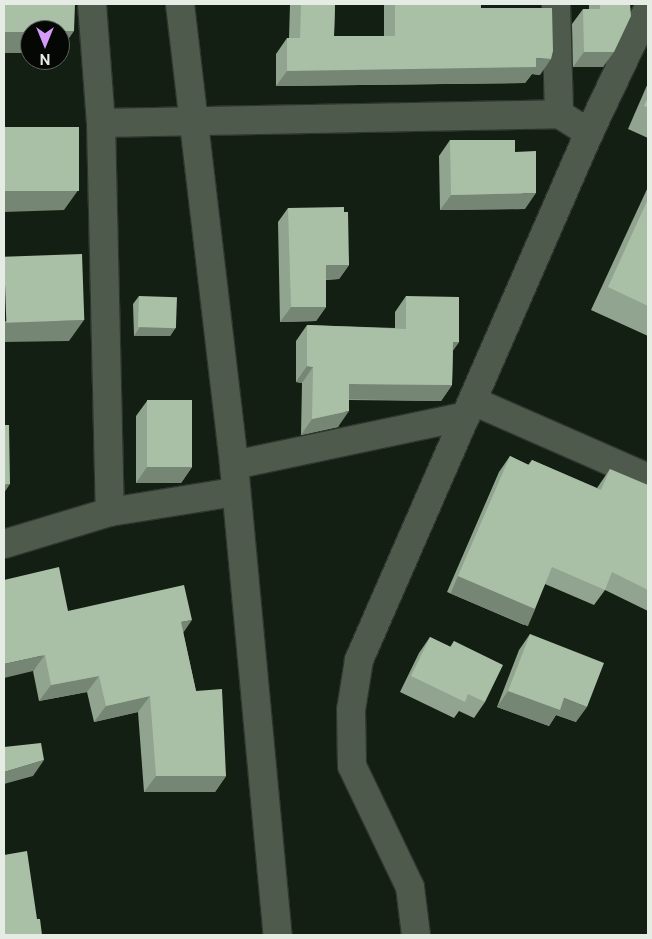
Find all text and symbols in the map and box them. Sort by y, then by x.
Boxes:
north arrow [20,20,70,70]
text: N [40,51,50,67]

